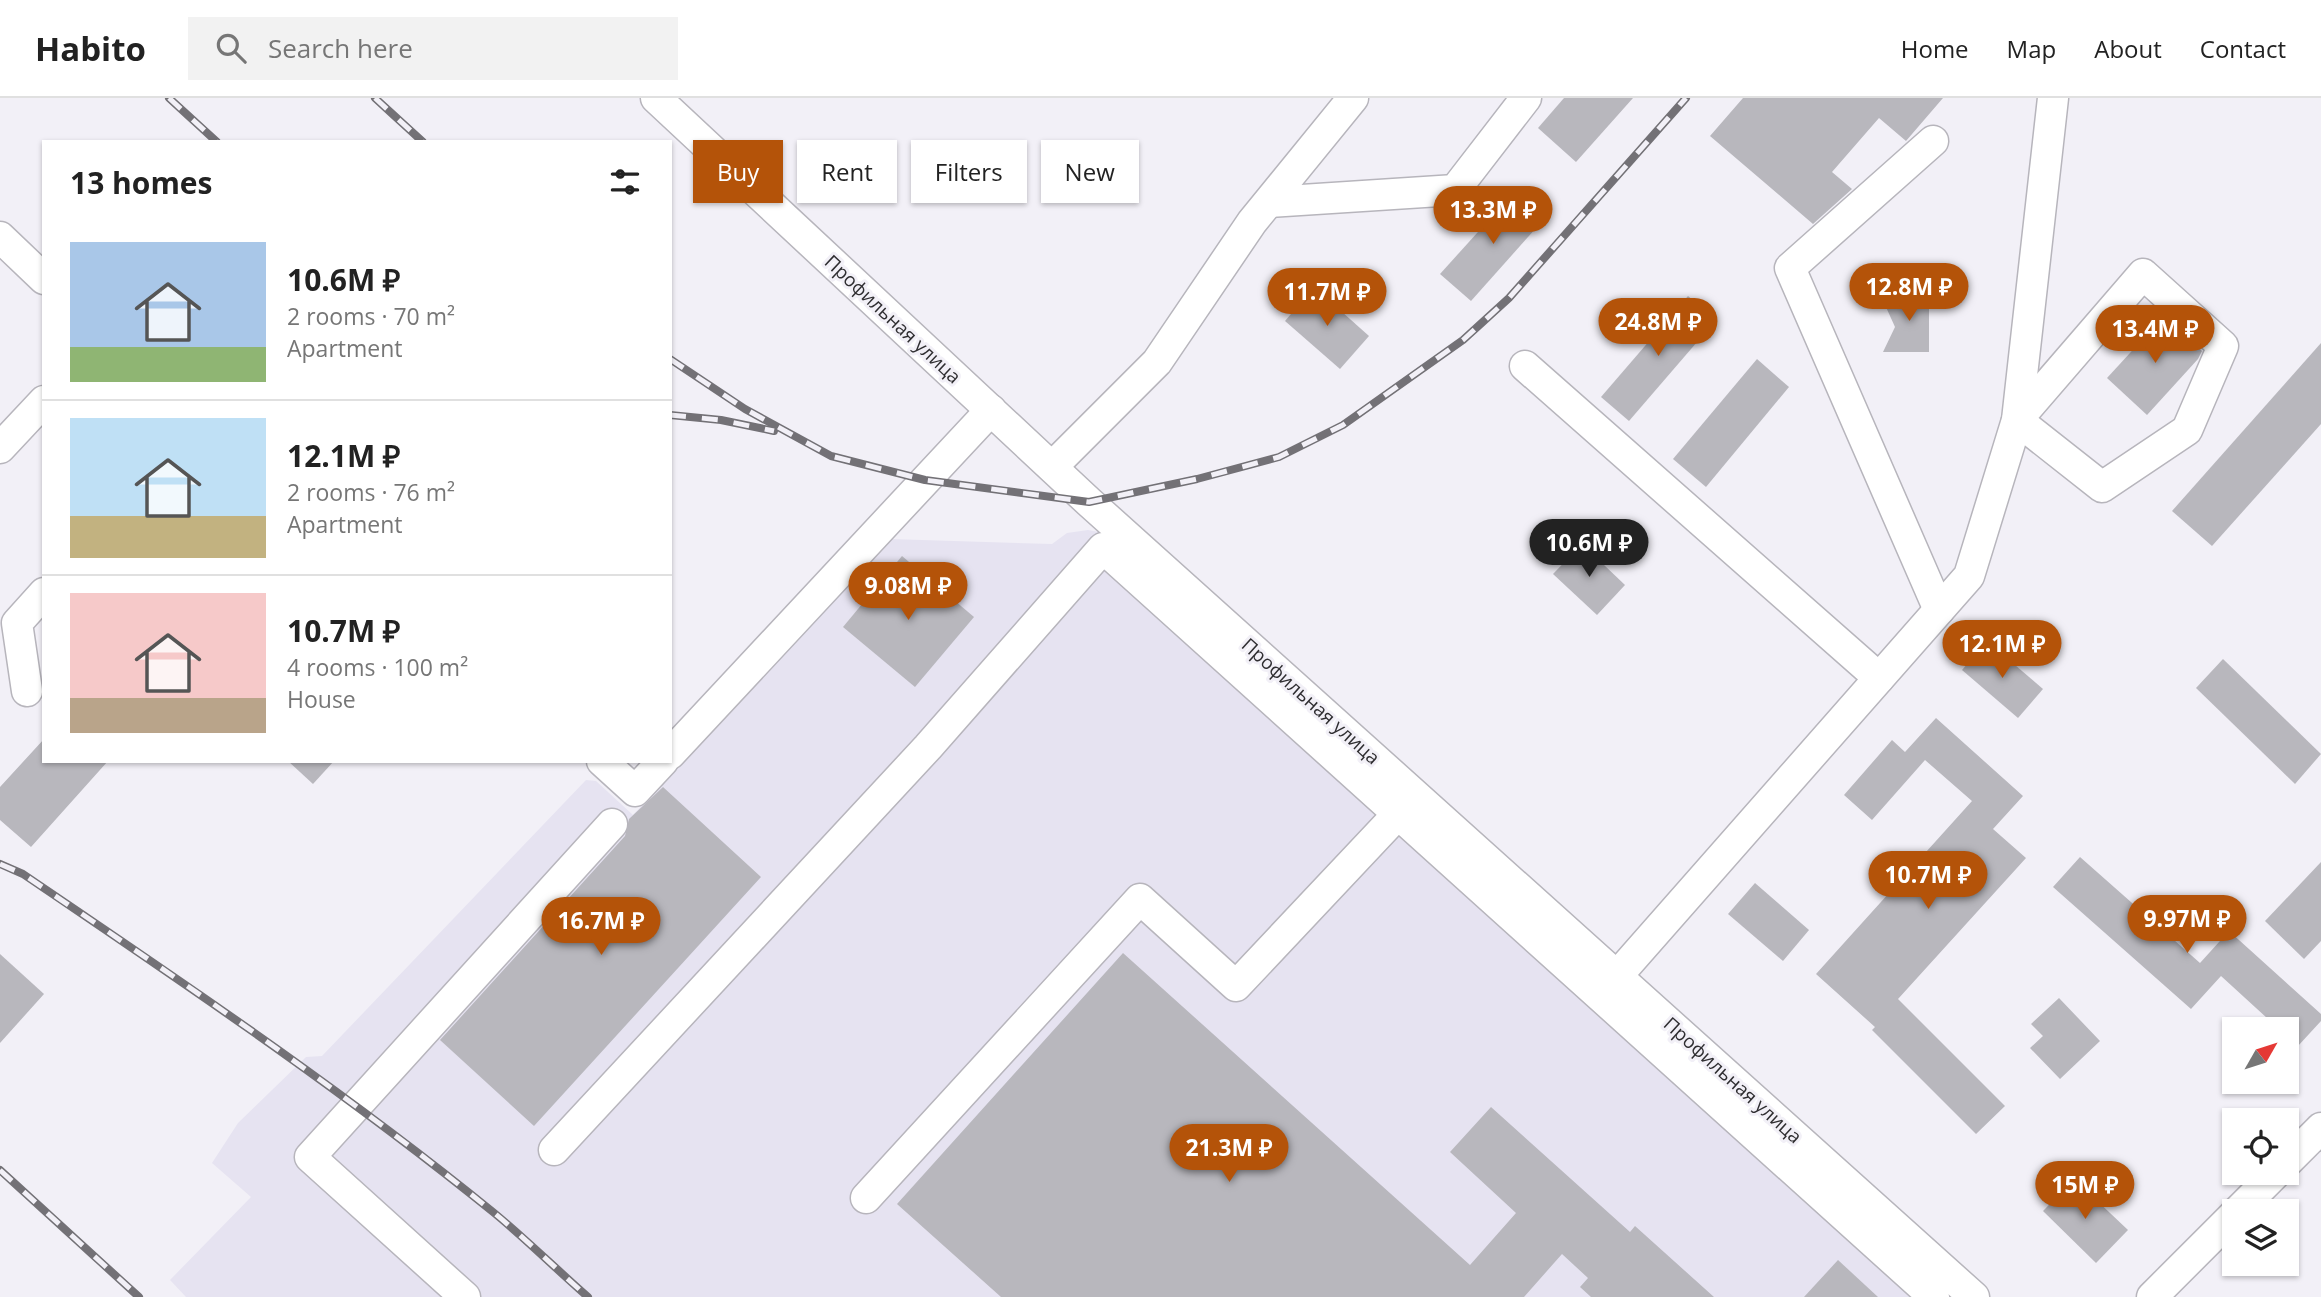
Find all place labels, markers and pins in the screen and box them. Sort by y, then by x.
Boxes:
pin: 13.3M ₽ [1428,186,1558,246]
pin: 12.8M ₽ [1844,264,1974,323]
pin: 11.7M ₽ [1262,268,1392,328]
pin: 24.8M ₽ [1593,299,1723,358]
pin: 13.4M ₽ [2090,306,2220,365]
pin: 10.6M ₽ [1524,519,1654,579]
pin: 9.08M ₽ [843,562,973,622]
pin: 12.1M ₽ [1937,620,2067,680]
pin: 10.7M ₽ [1863,852,1993,911]
pin: 9.97M ₽ [2122,896,2252,955]
pin: 16.7M ₽ [536,898,666,957]
pin: 21.3M ₽ [1164,1124,1294,1184]
pin: 15M ₽ [2036,1162,2134,1221]

